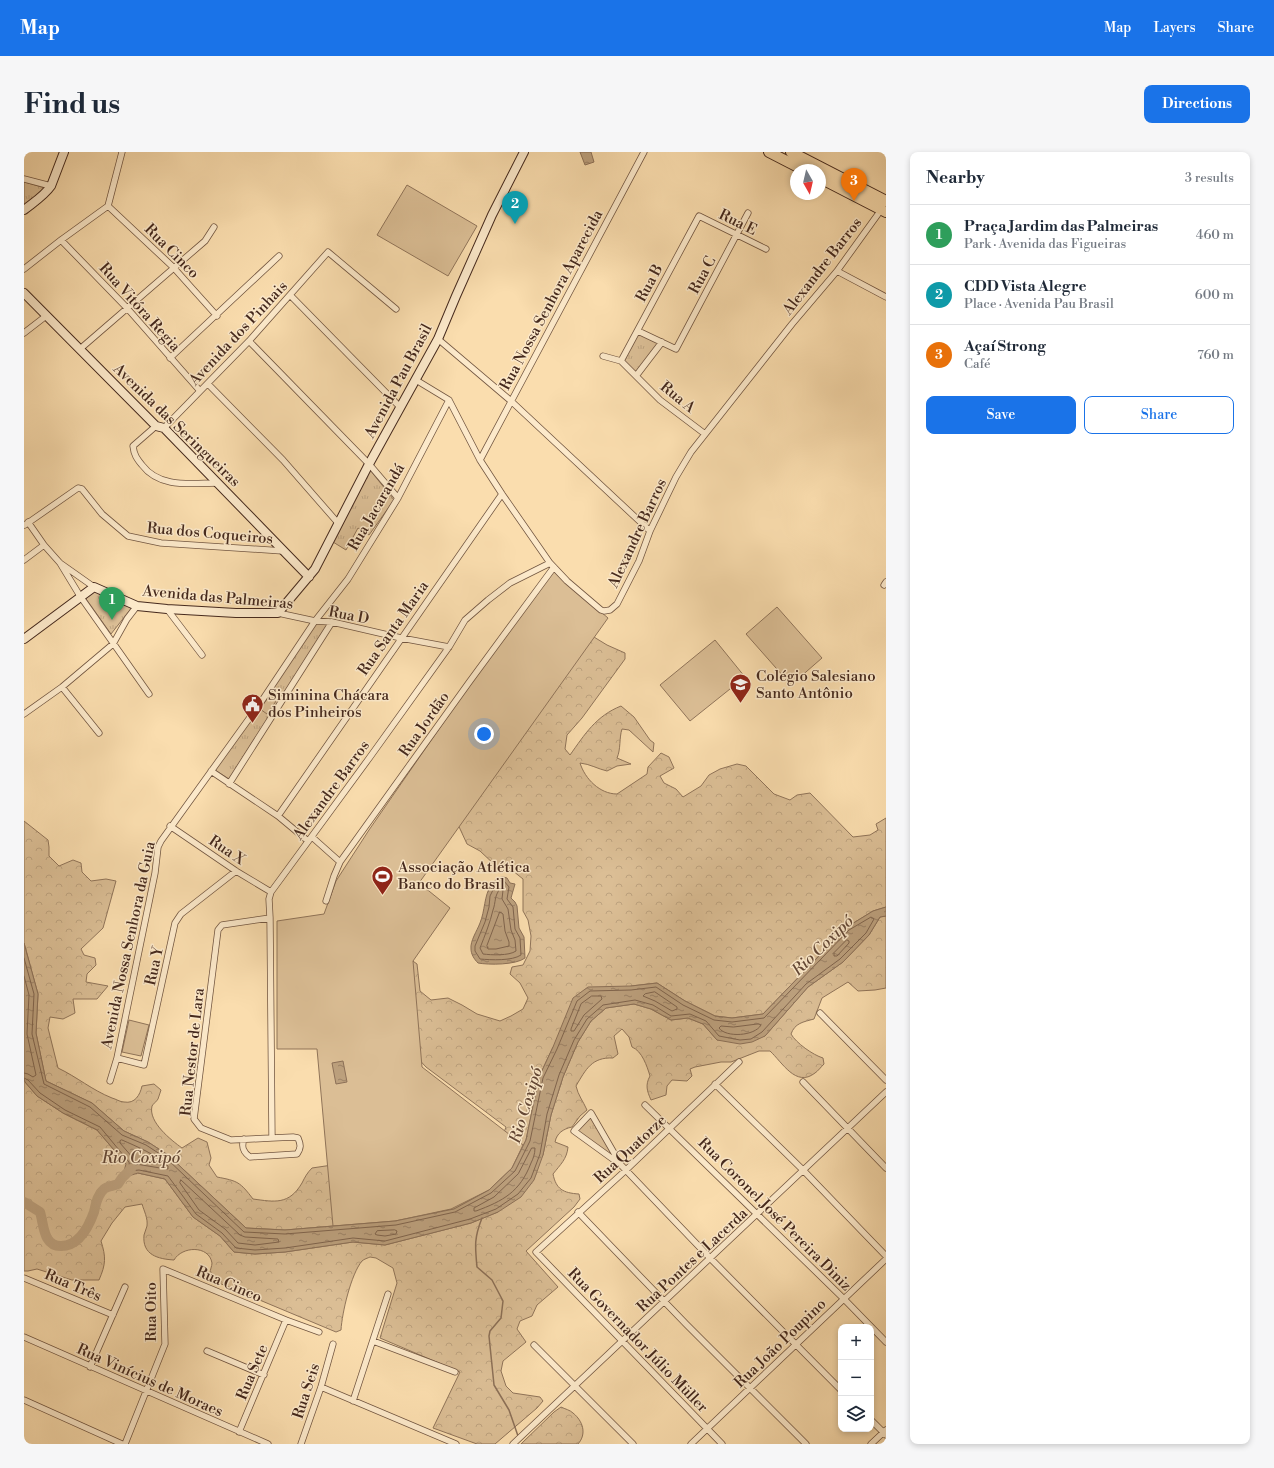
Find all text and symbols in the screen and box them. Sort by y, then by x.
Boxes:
text: Map [20,16,60,40]
text: Map [1104,19,1131,37]
text: Layers [1153,19,1196,37]
text: Share [1218,19,1254,37]
button: Directions [1144,85,1250,123]
text: Find us [24,87,120,122]
north arrow [790,164,826,200]
text: Nearby [926,167,985,189]
pin: 3 [841,168,867,201]
text: 3 results [1185,170,1234,186]
pin: 2 [502,191,528,224]
street label: Rua E [716,205,760,240]
street label: Rua Nossa Senhora Aparecida [496,206,607,394]
street label: Alexandre Barros [778,214,866,320]
text: Praça Jardim das Palmeiras [964,217,1158,236]
street label: Rua Cinco [140,220,203,283]
text: 1 [936,227,942,243]
text: 460 m [1196,227,1234,243]
text: Park · Avenida das Figueiras [964,236,1126,252]
street label: Rua C [685,253,720,297]
street label: Rua Vitóra Regia [95,259,185,356]
street label: Rua B [632,261,667,305]
street label: Avenida dos Pinhais [184,277,292,390]
text: CDD Vista Alegre [964,277,1087,296]
text: 2 [935,287,943,303]
text: 600 m [1195,287,1234,303]
text: Place · Avenida Pau Brasil [964,296,1114,312]
street label: Avenida Pau Brasil [360,320,437,443]
text: Açaí Strong [964,337,1046,356]
text: 3 [935,347,943,363]
text: 760 m [1197,347,1234,363]
text: Café [964,356,991,372]
street label: Avenida das Seringueiras [108,359,244,491]
street label: Rua A [656,377,700,418]
button: Save [926,396,1076,434]
button: Share [1084,396,1234,434]
street label: Rua Jacarandá [344,460,409,554]
street label: Alexandre Barros [603,476,671,592]
street label: Rua dos Coqueiros [146,519,274,548]
street label: Rua Santa Maria [354,577,433,679]
street label: Avenida das Palmeiras [141,581,294,614]
pin: 1 [99,587,125,620]
street label: Rua D [327,602,371,629]
place label: Colégio Salesiano Santo Antônio [756,667,876,703]
school or university icon: Colégio Salesiano Santo Antônio [727,672,753,705]
place label: Siminina Chácara dos Pinheiros [268,686,390,722]
street label: Rua Jordão [395,688,454,761]
public building icon: Siminina Chácara dos Pinheiros [240,691,266,724]
your location [474,724,494,744]
street label: Alexandre Barros [288,737,374,845]
street label: Rua X [205,831,249,870]
street label: Avenida Nossa Senhora da Guia [97,839,160,1052]
place label: Associação Atlética Banco do Brasil [397,858,530,894]
sports icon: Associação Atlética Banco do Brasil [370,863,396,896]
water label: Rio Coxipó [787,911,858,981]
street label: Rua Y [141,944,168,987]
street label: Rua Nestor de Lara [176,987,209,1117]
water label: Rio Coxipó [505,1064,547,1147]
street label: Rua Quatorze [590,1111,671,1188]
street label: Rua Coronel José Pereira Diniz [694,1133,856,1295]
water label: Rio Coxipó [101,1148,181,1168]
street label: Rua Pontes e Lacerda [633,1204,752,1317]
street label: Rua Cinco [193,1262,265,1307]
street label: Rua Governador Júlio Müller [563,1264,712,1417]
street label: Rua Três [41,1265,104,1306]
street label: Rua Oito [142,1282,161,1342]
street label: Rua João Poupino [730,1295,830,1392]
map controls [838,1324,874,1432]
button: + [838,1324,874,1360]
street label: Rua Vinícius de Moraes [74,1340,226,1421]
street label: Rua Sete [232,1342,273,1403]
button: − [838,1360,874,1396]
street label: Rua Seis [289,1361,324,1421]
button: layers [838,1396,874,1432]

